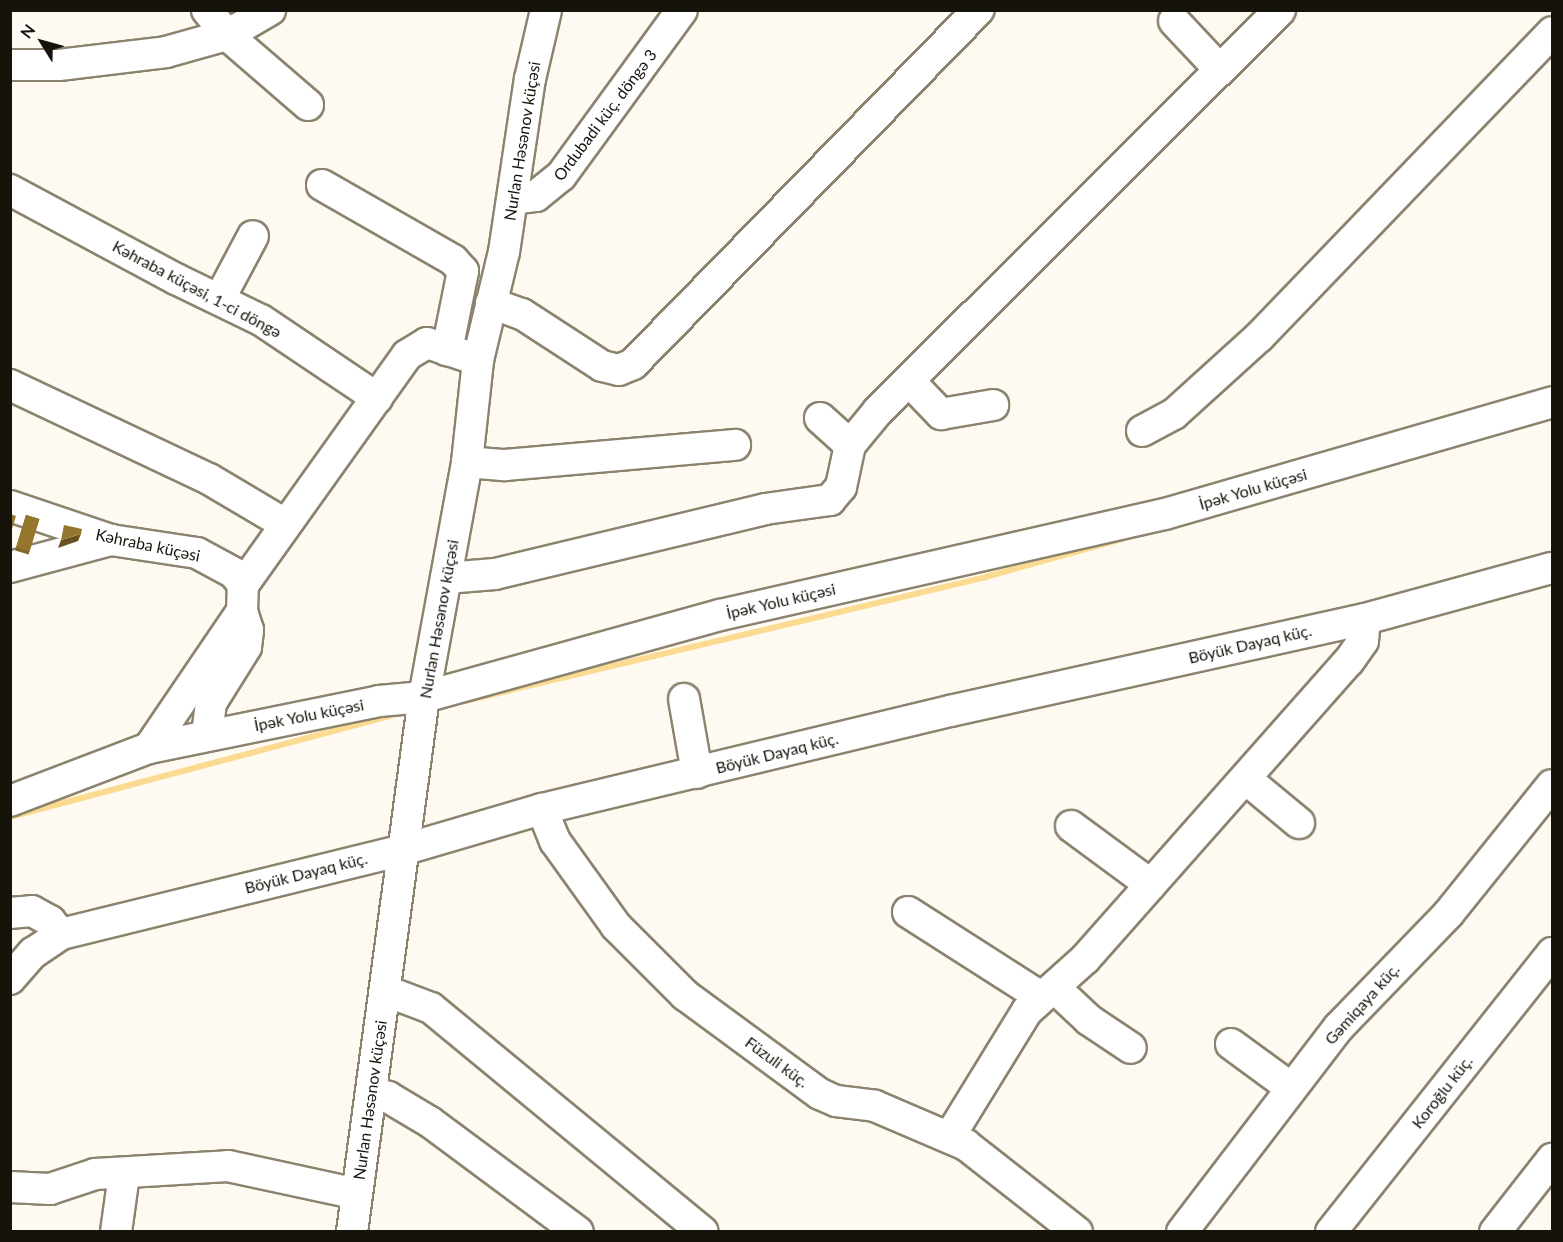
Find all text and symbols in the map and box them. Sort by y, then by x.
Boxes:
north arrow [12,12,72,72]
text: N [16,20,39,42]
street label: Ordubadi küç. döngə 3 [549,46,661,184]
street label: Nurlan Həsənov küçəsi [500,60,544,222]
street label: Kəhraba küçəsi, 1-ci döngə [109,236,285,342]
street label: İpək Yolu küçəsi [1197,464,1309,514]
street label: Kəhraba küçəsi [94,525,202,565]
street label: Nurlan Həsənov küçəsi [416,538,462,700]
street label: İpək Yolu küçəsi [724,579,838,623]
street label: Böyük Dayaq küç. [1187,621,1313,667]
street label: İpək Yolu küçəsi [252,695,366,735]
street label: Böyük Dayaq küç. [714,728,840,778]
street label: Böyük Dayaq küç. [243,848,369,898]
street label: Gəmiqaya küç. [1321,960,1403,1048]
street label: Nurlan Həsənov küçəsi [349,1019,391,1181]
street label: Füzuli küç. [742,1033,812,1091]
street label: Koroğlu küç. [1408,1052,1476,1132]

